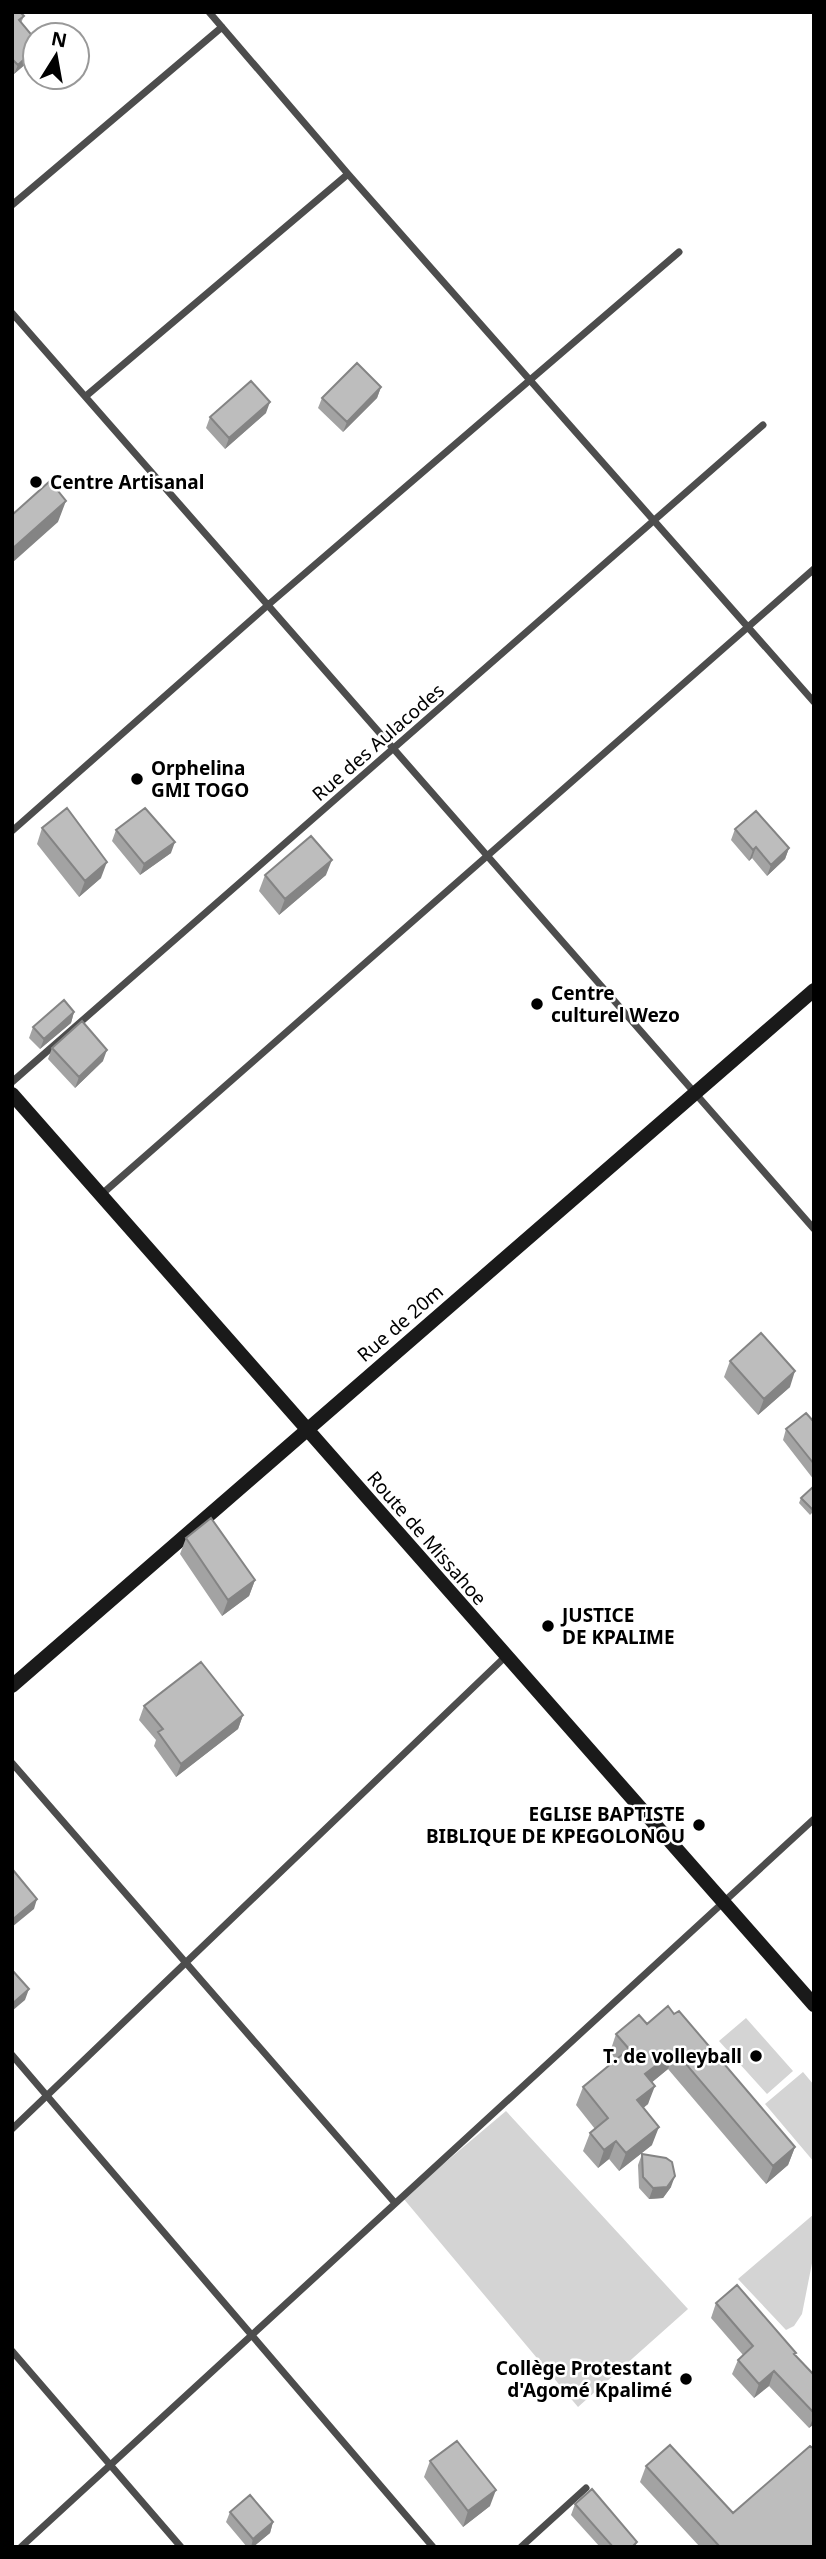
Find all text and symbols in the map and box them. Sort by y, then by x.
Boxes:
north arrow [21,21,91,91]
text: N [49,25,69,54]
place label: Centre Artisanal [50,469,204,495]
marker: Centre Artisanal [28,474,44,490]
street label: Rue des Aulacodes [306,677,450,807]
place label: Orphelina GMI TOGO [151,755,249,803]
marker: Orphelina GMI TOGO [129,771,145,787]
place label: Centre culturel Wezo [551,980,680,1028]
marker: Centre culturel Wezo [529,996,545,1012]
street label: Rue de 20m [351,1278,449,1368]
street label: Route de Missahoe [361,1465,493,1611]
place label: JUSTICE DE KPALIME [560,1602,675,1650]
marker: JUSTICE DE KPALIME [540,1618,556,1634]
place label: EGLISE BAPTISTE BIBLIQUE DE KPEGOLONOU [426,1801,685,1849]
marker: EGLISE BAPTISTE BIBLIQUE DE KPEGOLONOU [691,1817,707,1833]
place label: T. de volleyball [603,2043,742,2069]
marker: T. de volleyball [748,2048,764,2064]
place label: Collège Protestant d'Agomé Kpalimé [496,2355,672,2403]
marker: Collège Protestant d'Agomé Kpalimé [678,2371,694,2387]

